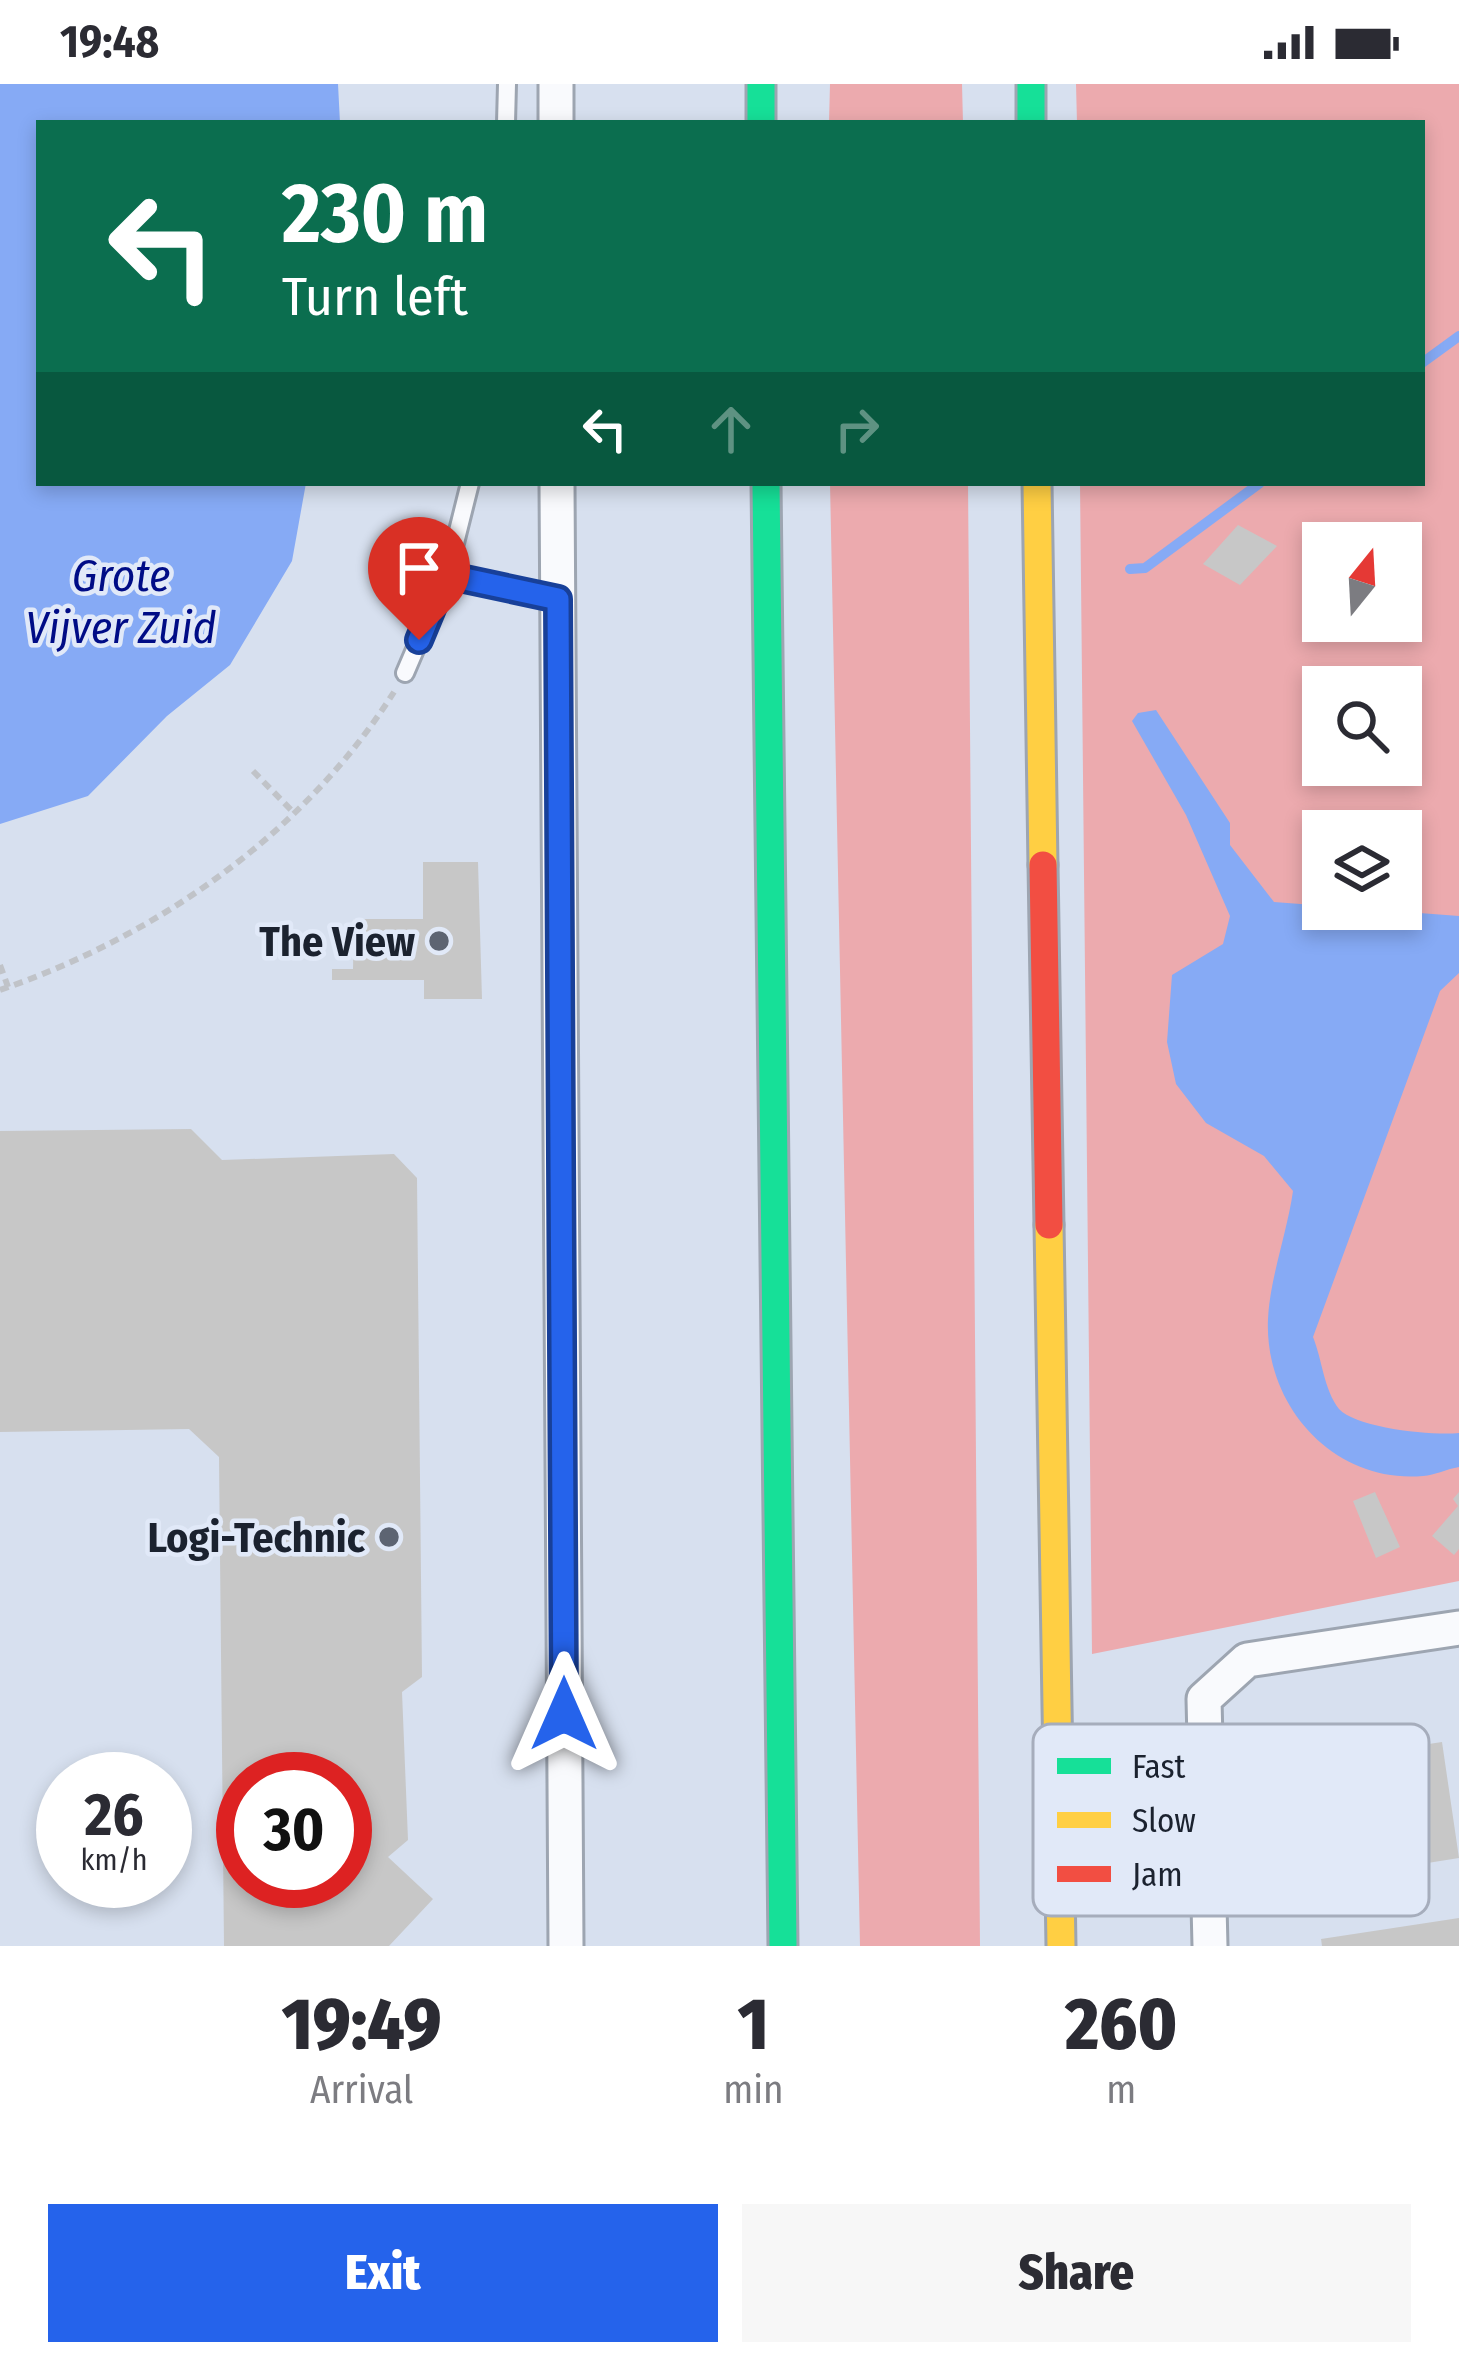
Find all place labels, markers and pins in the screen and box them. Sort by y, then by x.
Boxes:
pin [368,517,470,640]
place label: The View [259,917,415,967]
marker: The View [426,928,452,954]
place label: Logi-Technic [147,1513,366,1563]
marker: Logi-Technic [376,1524,402,1550]

